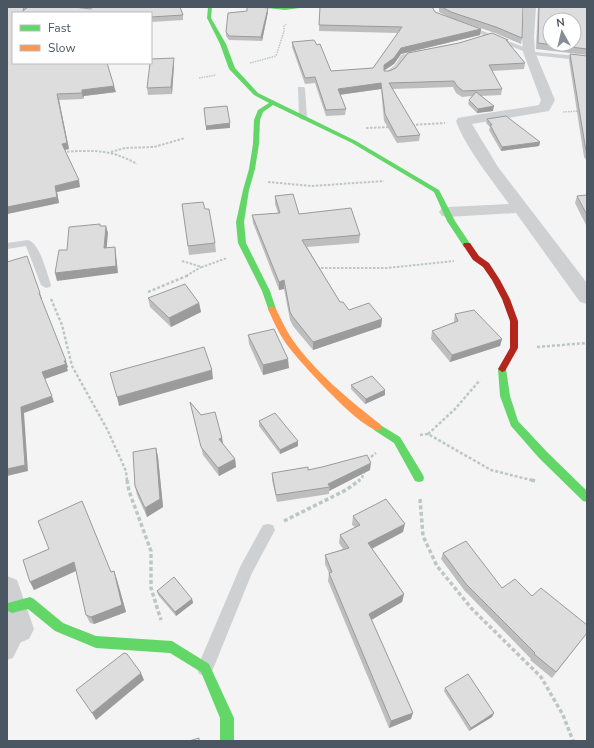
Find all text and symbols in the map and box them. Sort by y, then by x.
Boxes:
legend [12,12,152,64]
north arrow [542,12,582,52]
text: N [556,15,566,31]
text: Fast [48,20,71,36]
text: Slow [48,40,76,56]

